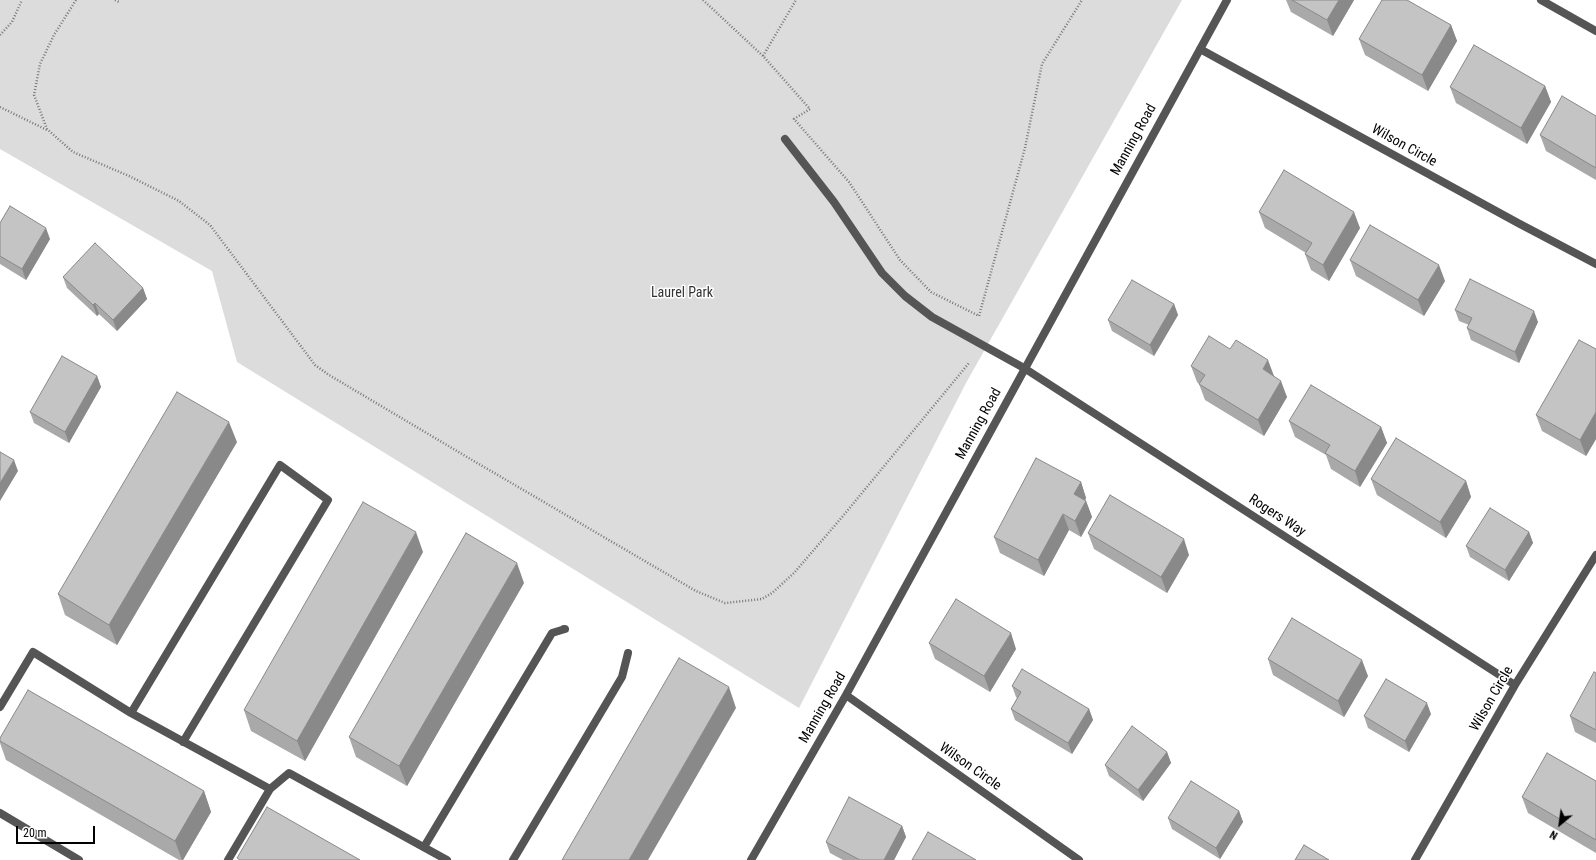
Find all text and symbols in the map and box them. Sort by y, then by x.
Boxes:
street label: Manning Road [1107,101,1161,179]
street label: Wilson Circle [1368,121,1440,171]
park label: Laurel Park [651,285,713,301]
street label: Manning Road [952,385,1006,463]
street label: Rogers Way [1245,491,1309,541]
street label: Wilson Circle [1467,664,1517,734]
street label: Manning Road [796,670,850,746]
street label: Wilson Circle [936,739,1004,795]
north arrow [1540,804,1580,844]
scale bar [18,818,97,844]
text: 20 m [23,826,47,840]
text: N [1548,828,1560,842]

